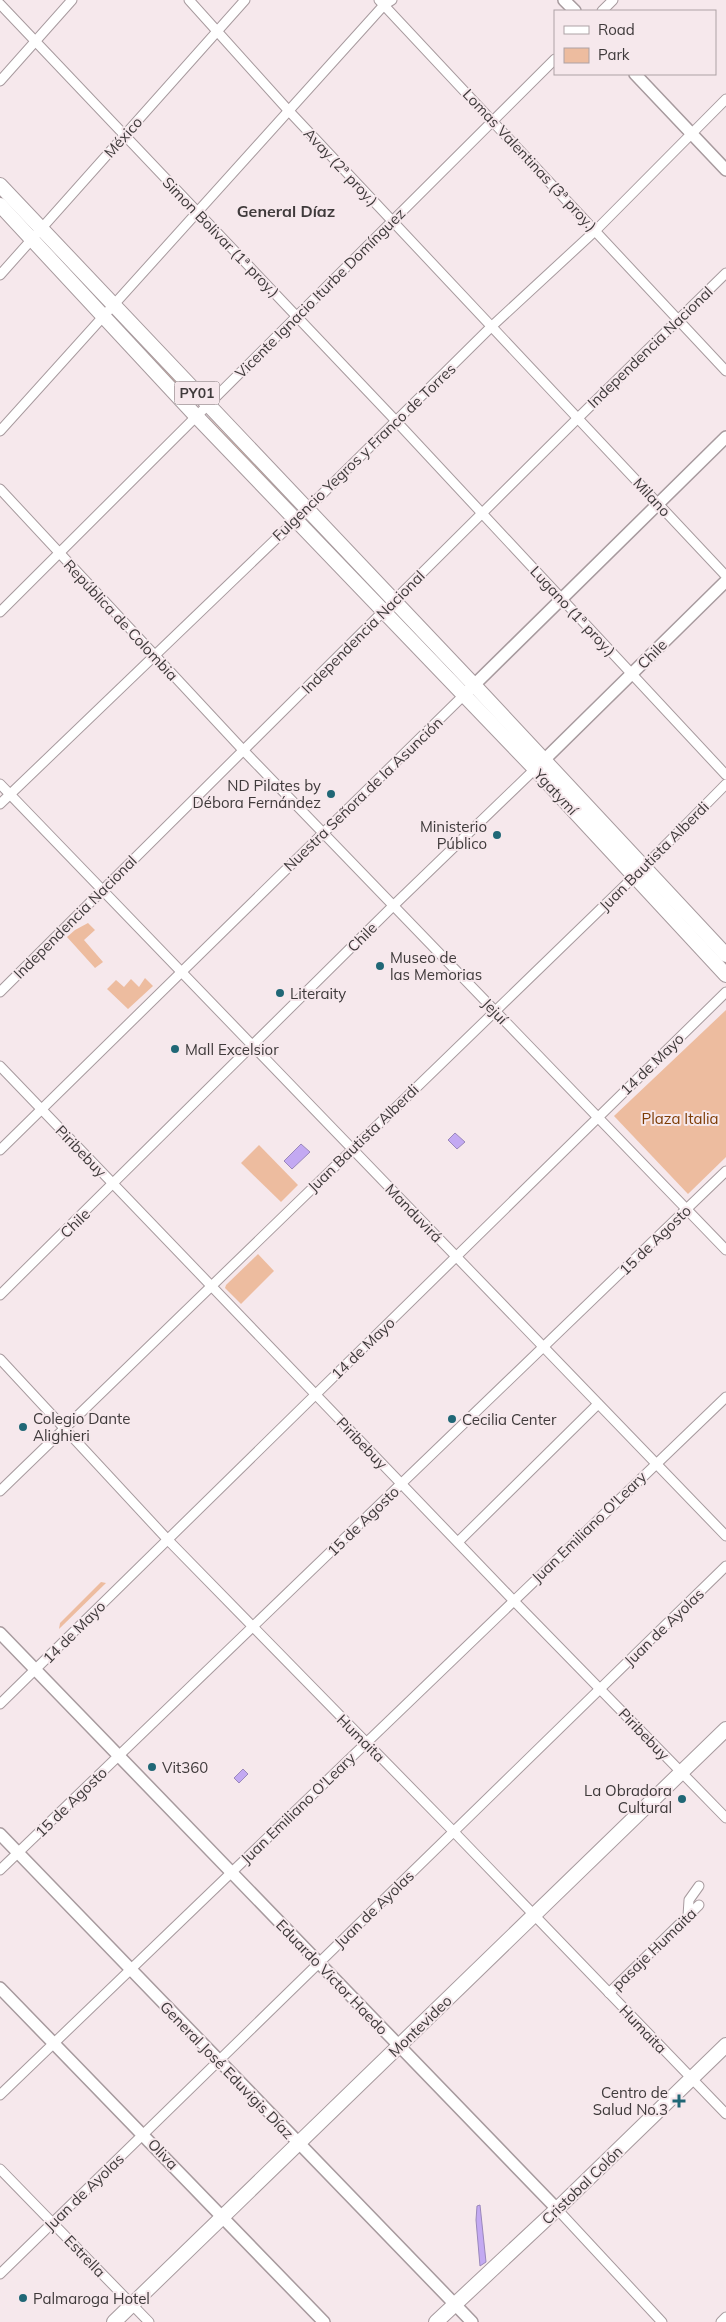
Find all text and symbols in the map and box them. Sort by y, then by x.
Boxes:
legend [554,10,716,75]
text: Road [598,20,635,39]
text: Park [598,45,630,64]
street label: Lomas Valentinas (3ª proy.) [459,85,601,235]
street label: México [100,113,146,161]
street label: Avay (2ª proy.) [300,124,382,210]
street label: Simon Bolivar (1ª proy.) [159,173,283,301]
district label: General Díaz [237,201,335,221]
street label: Vicente Ignacio Iturbe Domínguez [231,204,409,382]
street label: Independencia Nacional [583,282,717,412]
street label: Fulgencio Yegros y Franco de Torres [268,359,460,545]
road number: PY01 [174,382,220,404]
street label: Milano [629,474,675,520]
street label: República de Colombia [60,555,182,685]
street label: Lugano (1ª proy.) [526,562,620,660]
street label: Independencia Nacional [297,566,429,698]
street label: Chile [633,635,671,673]
street label: Nuestra Señora de la Asunción [280,713,446,875]
street label: Ygatymí [529,764,583,820]
place label: ND Pilates by Débora Fernández [193,776,321,812]
marker: ND Pilates by Débora Fernández [325,788,337,800]
street label: Juan Bautista Alberdi [595,797,713,915]
place label: Ministerio Público [420,817,487,853]
marker: Ministerio Público [491,829,503,841]
street label: Independencia Nacional [9,851,141,983]
street label: Chile [343,918,381,956]
place label: Museo de las Memorias [390,948,482,984]
marker: Museo de las Memorias [374,960,386,972]
place label: Literaity [290,984,346,1003]
marker: Literaity [274,987,286,999]
street label: Jejuí [478,994,513,1029]
street label: 14 de Mayo [616,1029,688,1099]
place label: Mall Excelsior [185,1040,279,1059]
marker: Mall Excelsior [169,1043,181,1055]
street label: Juan Bautista Alberdi [303,1080,423,1196]
park label: Plaza Italia [641,1109,719,1128]
street label: Piribebuy [52,1121,110,1181]
street label: Manduvirá [381,1180,447,1246]
street label: 15 de Agosto [615,1201,695,1279]
street label: Chile [56,1204,94,1242]
street label: 14 de Mayo [327,1313,399,1383]
place label: Colegio Dante Alighieri [33,1409,130,1445]
place label: Cecilia Center [462,1410,557,1429]
street label: Piribebuy [333,1413,391,1473]
marker: Cecilia Center [446,1413,458,1425]
marker: Colegio Dante Alighieri [17,1421,29,1433]
street label: Juan Emiliano O'Leary [528,1467,650,1587]
street label: 15 de Agosto [323,1482,403,1560]
street label: Juan de Ayolas [620,1584,708,1670]
street label: 14 de Mayo [39,1597,109,1667]
street label: Piribebuy [615,1704,673,1764]
street label: Humaita [333,1710,389,1766]
street label: Juan Emiliano O'Leary [237,1748,359,1868]
place label: Vit360 [162,1758,208,1777]
marker: Vit360 [146,1761,158,1773]
street label: 15 de Agosto [31,1763,111,1841]
place label: La Obradora Cultural [584,1781,672,1817]
marker: La Obradora Cultural [676,1793,688,1805]
street label: Juan de Ayolas [330,1866,418,1952]
street label: pasaje Humaita [608,1904,700,1994]
street label: Eduardo Victor Haedo [272,1915,392,2039]
street label: Montevideo [384,1991,456,2061]
street label: General José Eduvigis Díaz [156,1997,298,2143]
street label: Humaita [615,2001,671,2057]
place label: Centro de Salud No.3 [593,2083,668,2119]
marker: Centro de Salud No.3 [672,2094,686,2108]
street label: Oliva [144,2135,182,2173]
street label: Cristobal Colón [538,2142,626,2228]
street label: Juan de Ayolas [40,2149,128,2235]
street label: Estrella [60,2231,110,2281]
place label: Palmaroga Hotel [33,2289,150,2308]
marker: Palmaroga Hotel [17,2292,29,2304]

